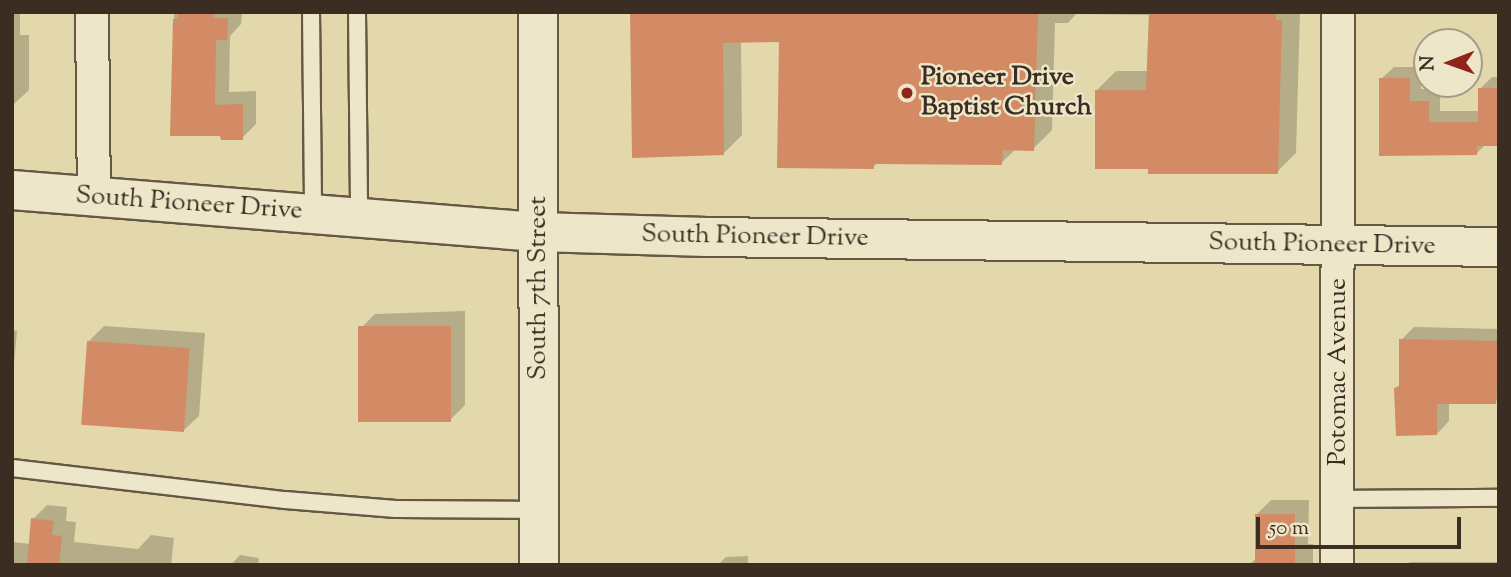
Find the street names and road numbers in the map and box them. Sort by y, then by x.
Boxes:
street label: South Pioneer Drive [75,181,303,227]
street label: South 7th Street [523,196,555,380]
street label: South Pioneer Drive [641,219,869,255]
street label: South Pioneer Drive [1208,227,1436,263]
street label: Potomac Avenue [1323,278,1355,466]

